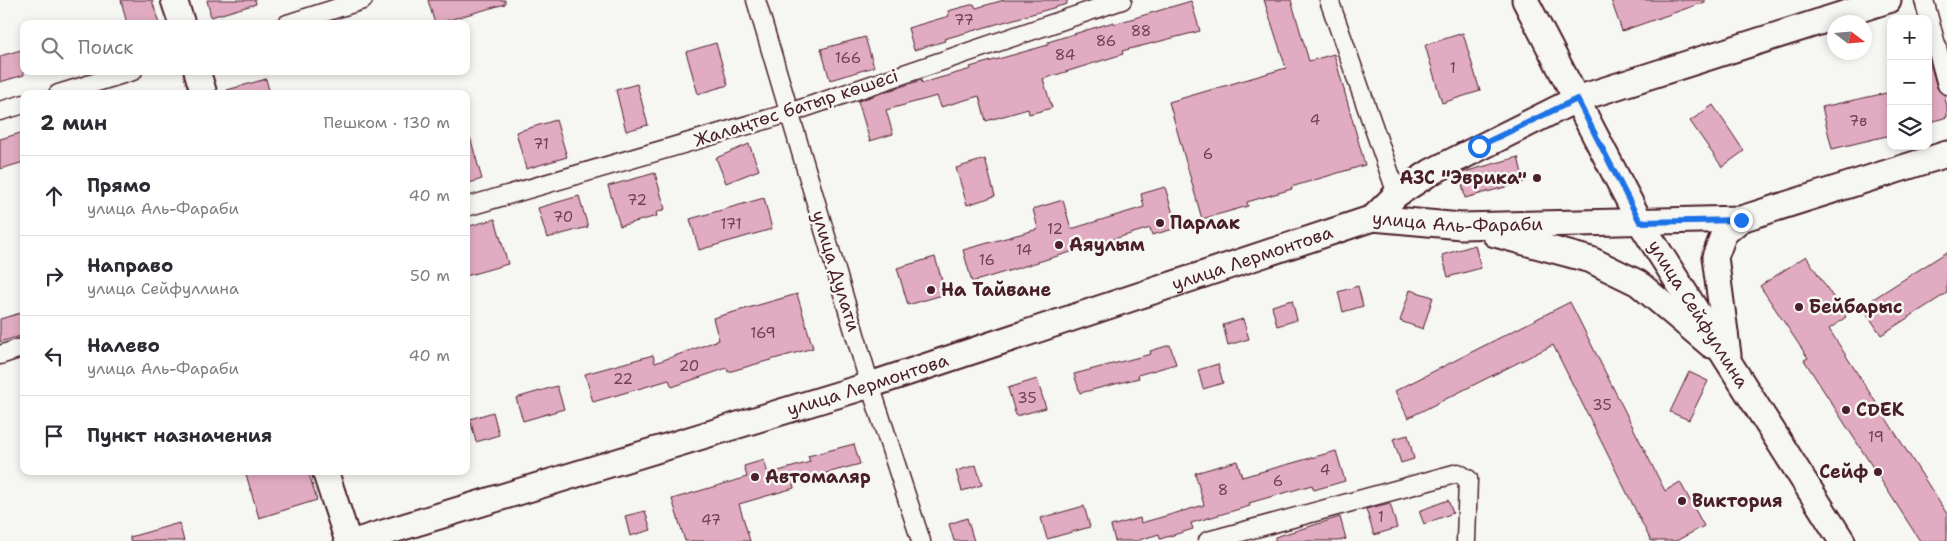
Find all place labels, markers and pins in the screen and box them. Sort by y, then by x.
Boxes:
place label: АЗС "Эврика" [1399,166,1527,190]
marker: АЗС "Эврика" [1531,172,1543,184]
place label: Парлак [1170,211,1240,235]
marker: Парлак [1154,217,1166,229]
place label: Аяулым [1069,233,1145,257]
marker: Аяулым [1053,239,1065,251]
place label: На Тайване [941,278,1051,302]
marker: На Тайване [925,284,937,296]
place label: Бейбарыс [1809,295,1903,319]
marker: Бейбарыс [1793,301,1805,313]
place label: CDEK [1856,398,1905,422]
marker: CDEK [1840,404,1852,416]
place label: Сейф [1819,460,1868,484]
place label: Автомаляр [765,465,871,489]
marker: Сейф [1872,466,1884,478]
marker: Автомаляр [749,471,761,483]
place label: Виктория [1692,489,1783,513]
marker: Виктория [1676,495,1688,507]

